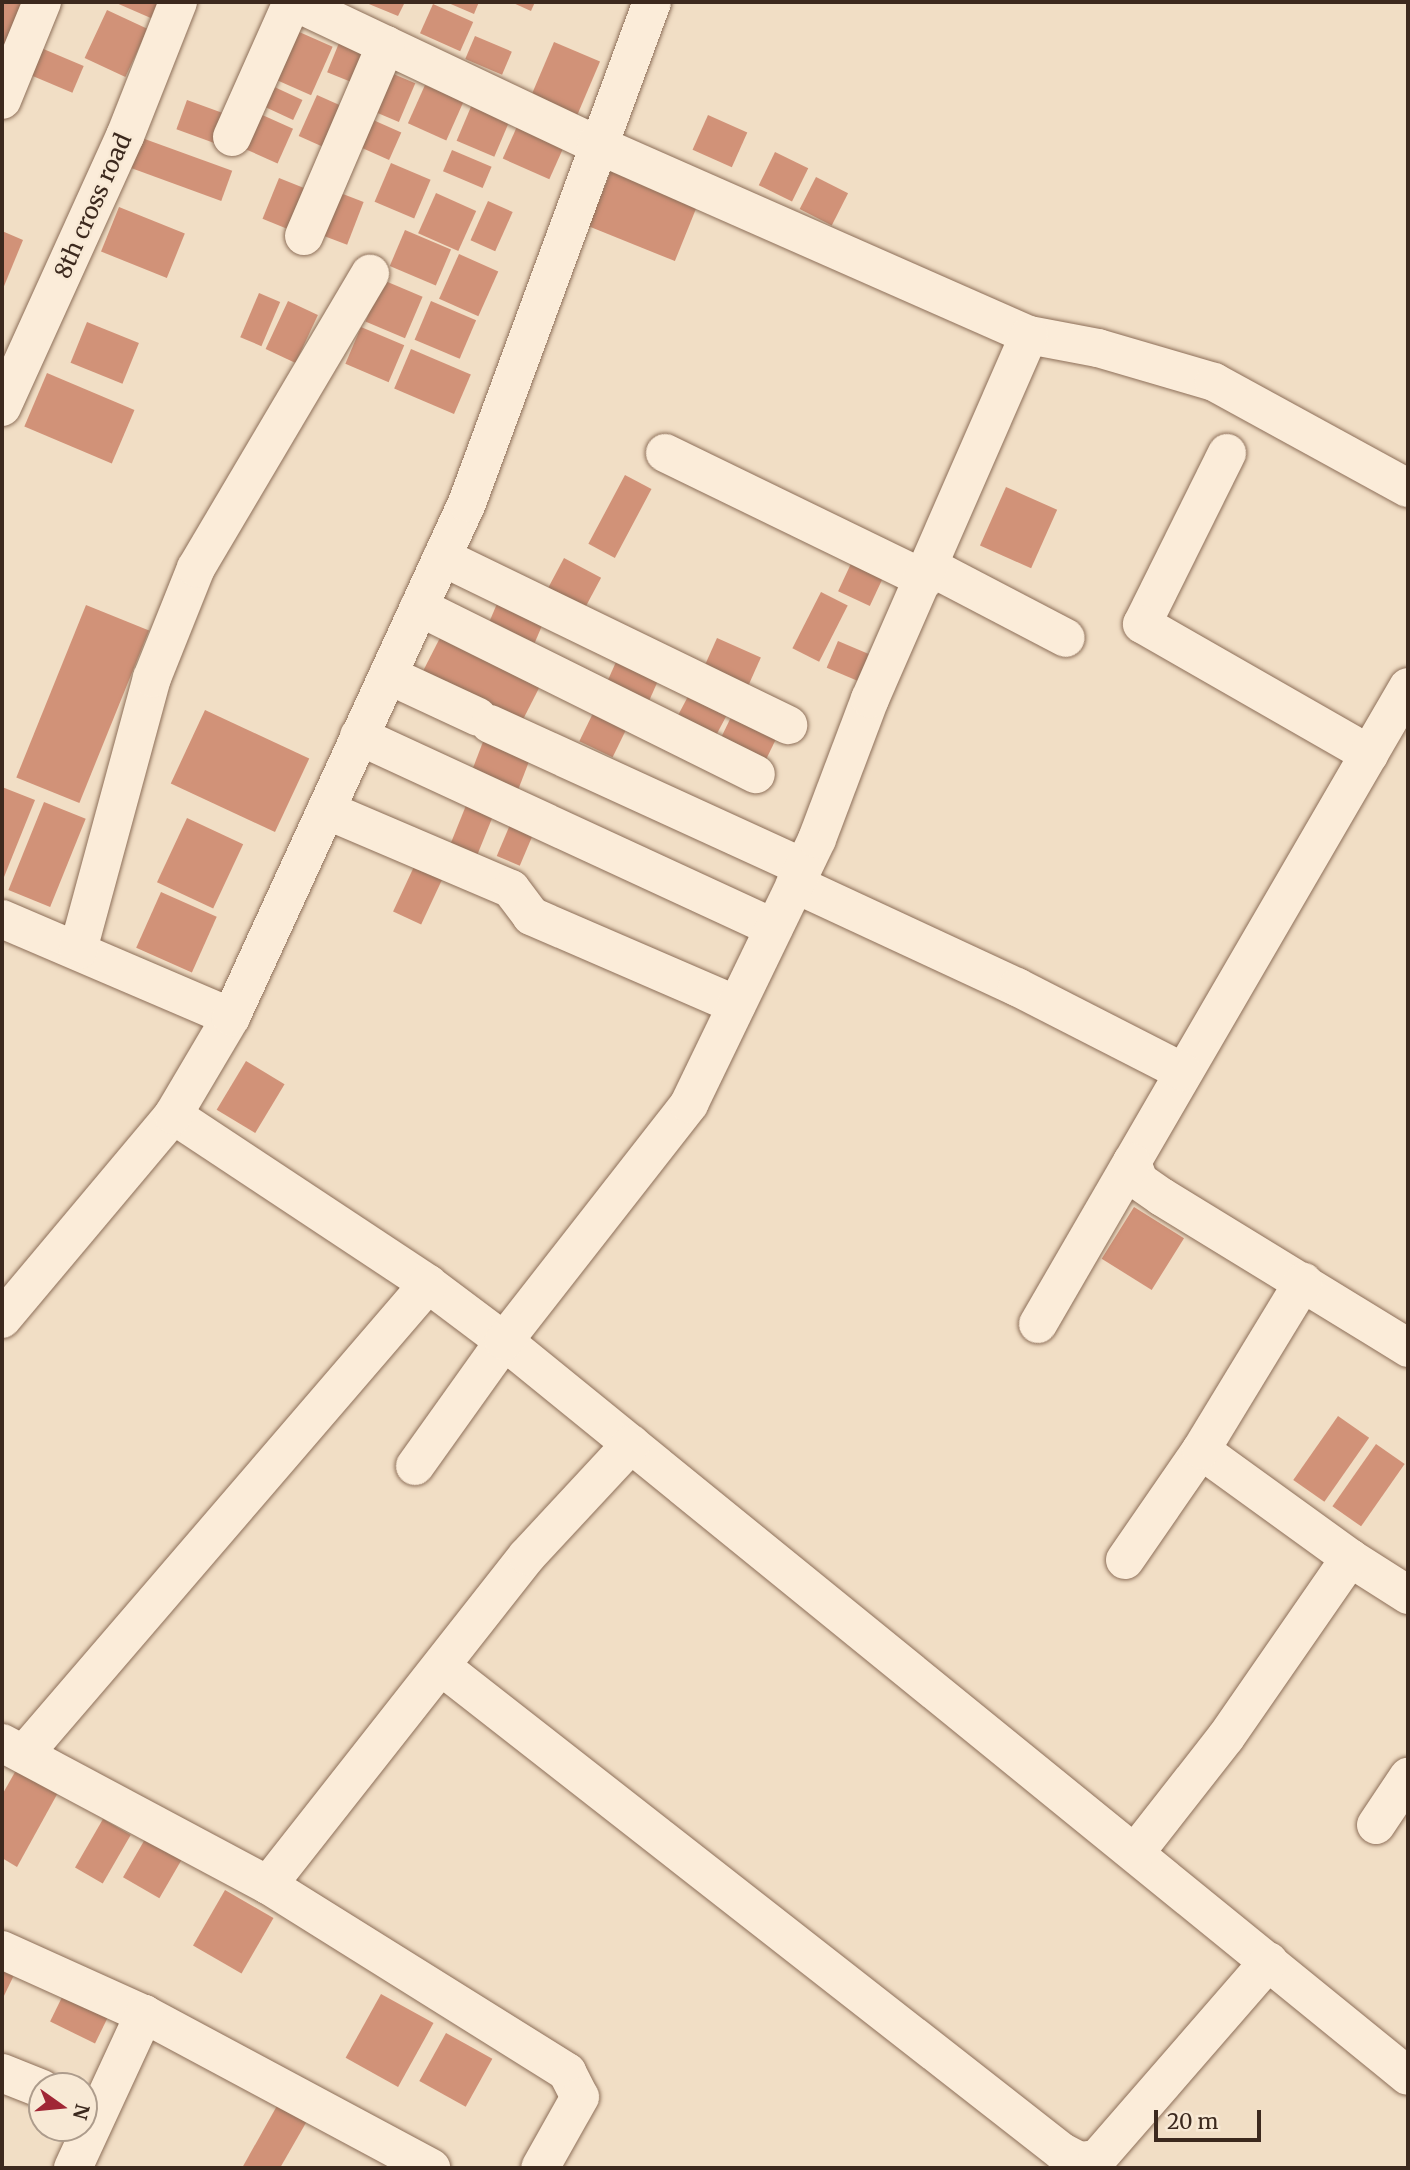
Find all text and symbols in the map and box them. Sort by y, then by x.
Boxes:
street label: 8th cross road [49,129,137,283]
north arrow [28,2072,98,2142]
scale bar [1158,2096,1265,2140]
text: N [68,2102,95,2122]
text: 20 m [1167,2108,1218,2135]

